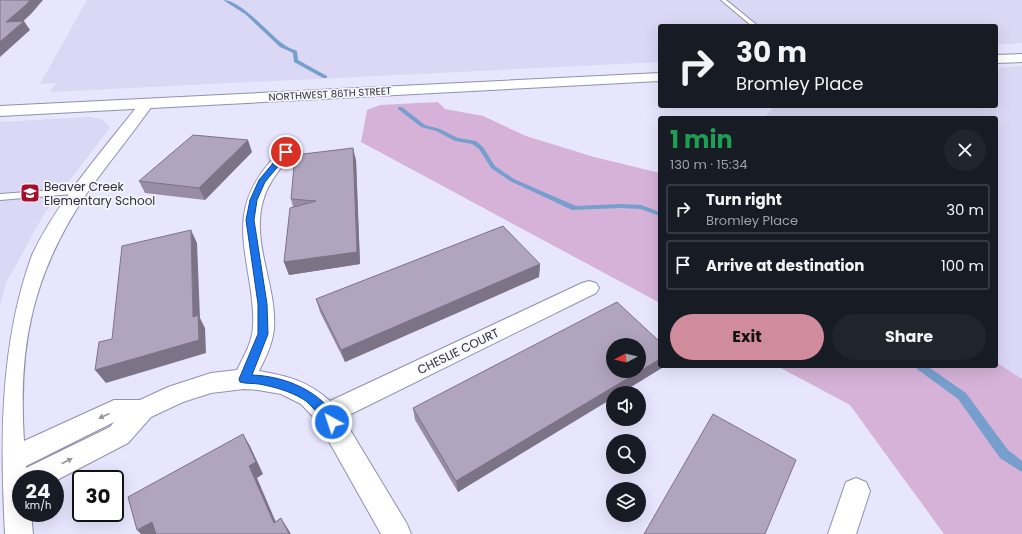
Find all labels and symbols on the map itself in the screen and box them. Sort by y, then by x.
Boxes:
street label: NORTHWEST 86TH STREET [268,83,392,105]
pin [269,135,303,169]
place label: Beaver Creek Elementary School [44,178,155,209]
school or university icon: Beaver Creek Elementary School [19,182,41,204]
street label: CHESLIE COURT [414,324,502,378]
north arrow [606,338,646,378]
position arrow [311,401,353,443]
one-way arrow [98,413,109,419]
one-way arrow [61,458,73,464]
speed limit sign: 30 [72,470,124,522]

